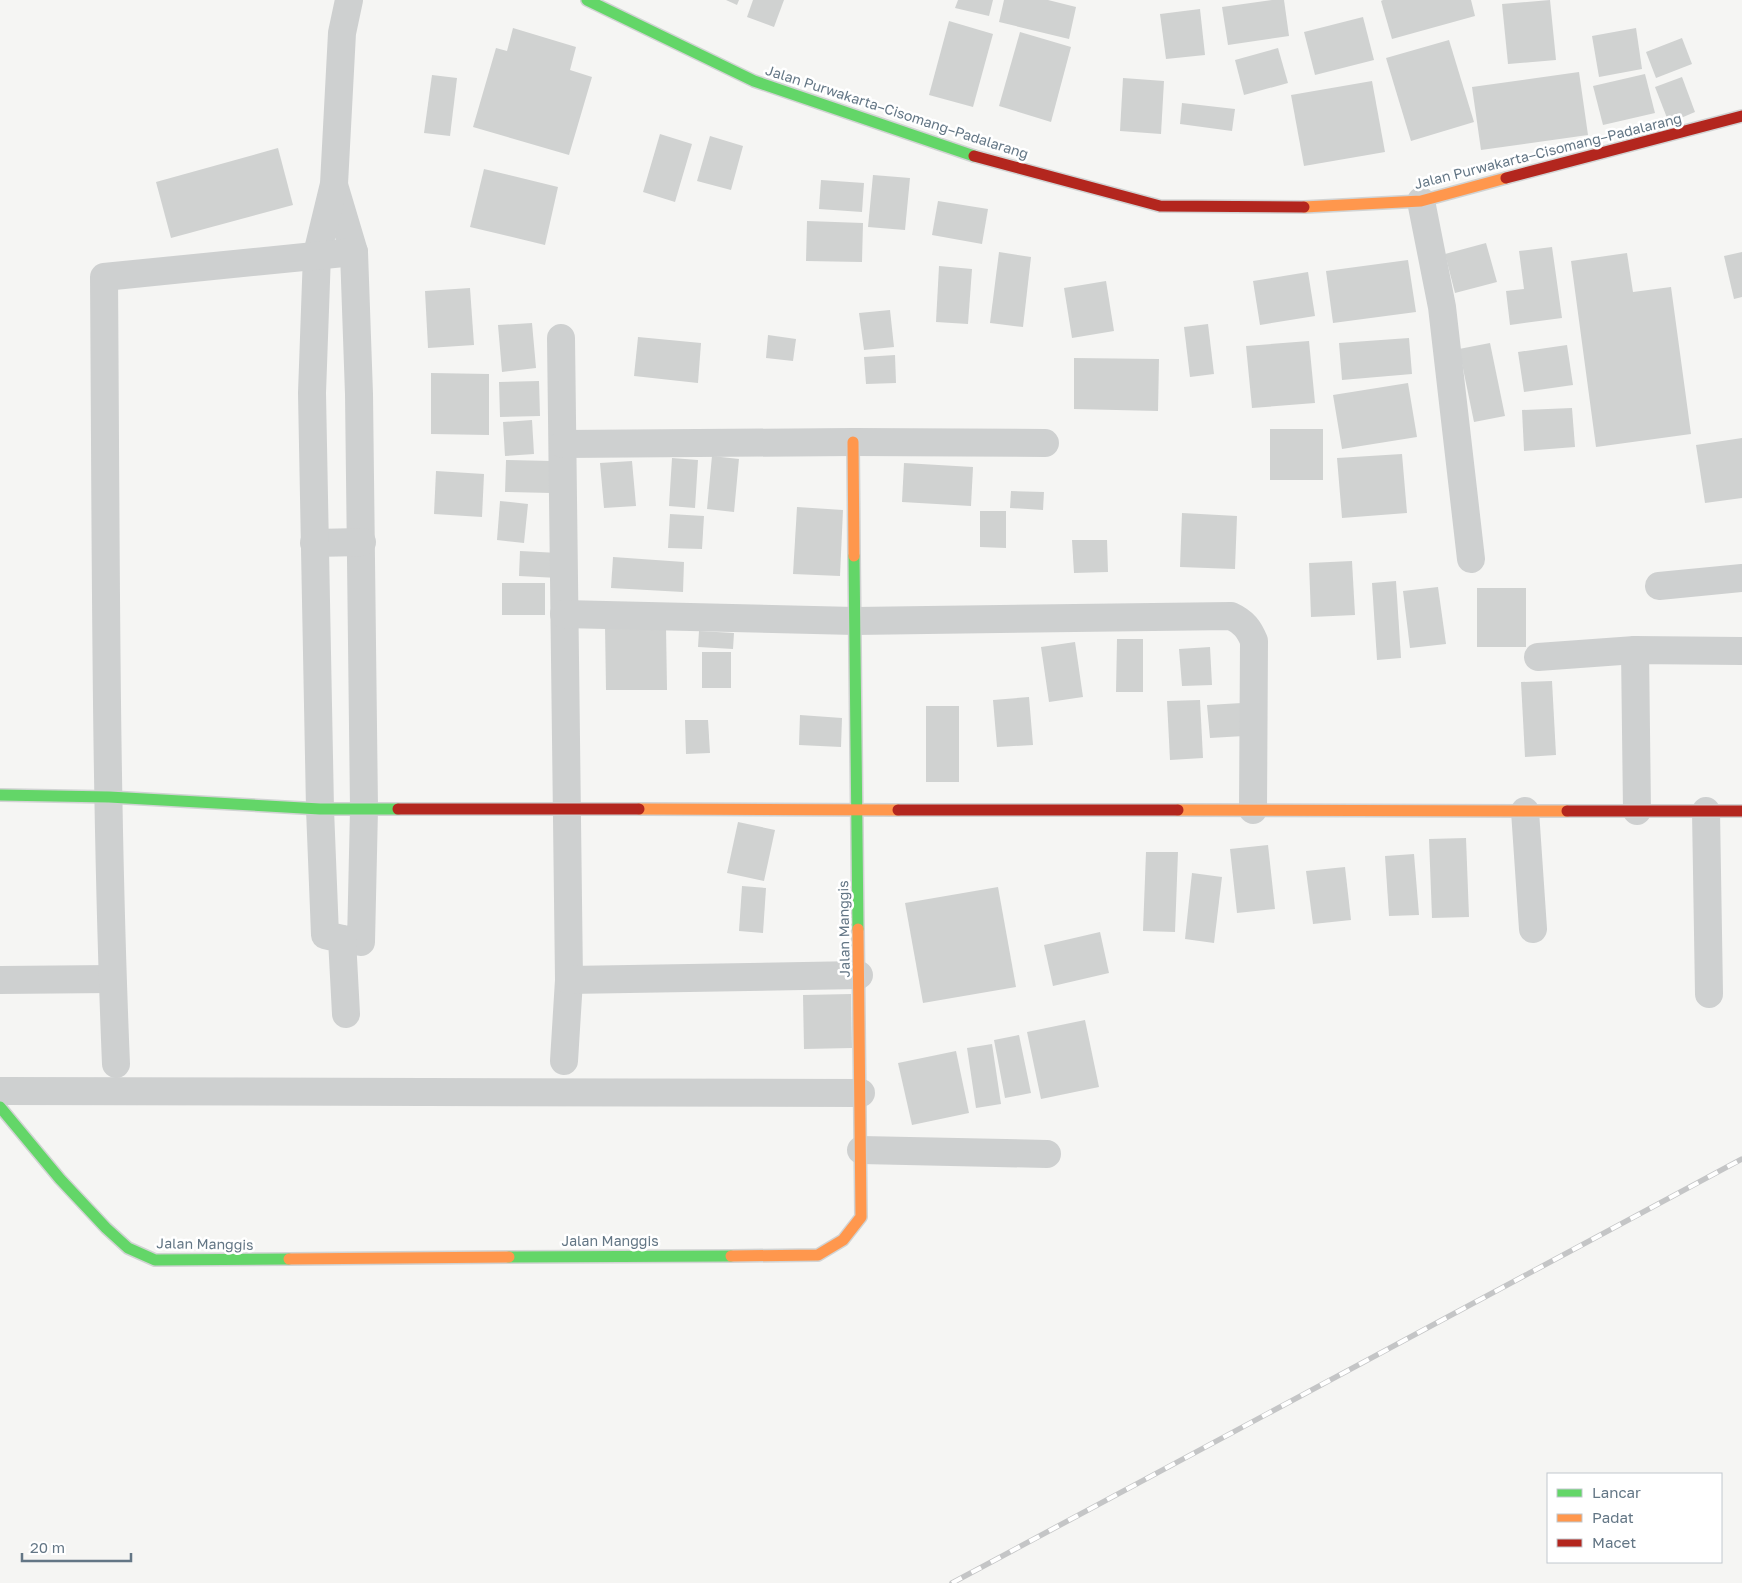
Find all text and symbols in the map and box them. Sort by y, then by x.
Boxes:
street label: Jalan Purwakarta–Cisomang–Padalarang [764,61,1031,162]
street label: Jalan Purwakarta–Cisomang–Padalarang [1412,109,1683,192]
street label: Jalan Manggis [834,880,853,978]
street label: Jalan Manggis [561,1232,659,1249]
street label: Jalan Manggis [156,1234,254,1253]
legend [1547,1473,1722,1563]
text: Lancar [1592,1483,1641,1501]
text: Padat [1592,1508,1634,1526]
scale bar [22,1530,131,1562]
text: Macet [1592,1533,1636,1551]
text: 20 m [30,1538,65,1556]

